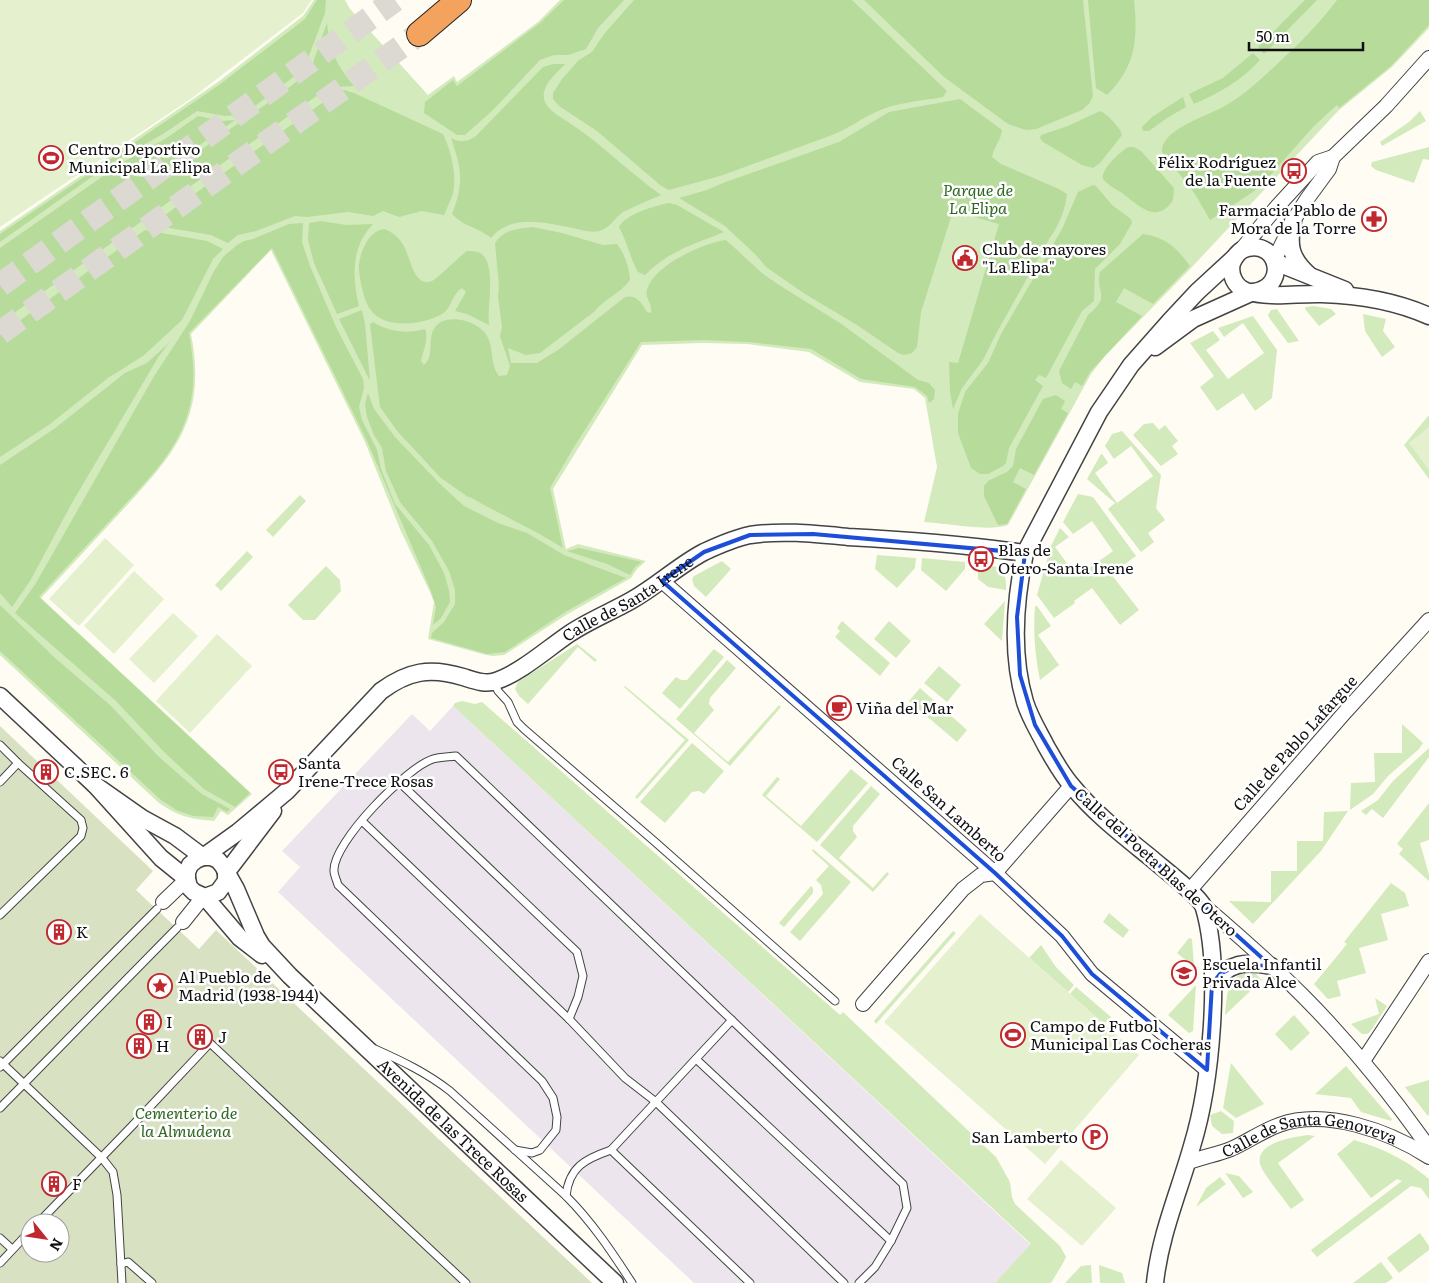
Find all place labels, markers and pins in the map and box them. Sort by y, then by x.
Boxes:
place label: Centro Deportivo Municipal La Elipa [68,136,211,178]
sports icon: Centro Deportivo Municipal La Elipa [38,145,64,171]
place label: Félix Rodríguez de la Fuente [1158,149,1276,191]
bus stop icon: Félix Rodríguez de la Fuente [1281,158,1307,184]
place label: Farmacia Pablo de Mora de la Torre [1219,197,1356,239]
pharmacy icon: Farmacia Pablo de Mora de la Torre [1361,206,1387,232]
place label: Club de mayores "La Elipa" [982,236,1106,278]
public building icon: Club de mayores "La Elipa" [952,245,978,271]
place label: Blas de Otero-Santa Irene [998,537,1134,579]
bus stop icon: Blas de Otero-Santa Irene [968,546,994,572]
cafe icon: Viña del Mar [826,695,852,721]
place label: Viña del Mar [856,695,954,719]
place label: Santa Irene-Trece Rosas [298,750,433,792]
building icon: C.SEC. 6 [33,759,59,785]
place label: C.SEC. 6 [64,759,129,783]
bus stop icon: Santa Irene-Trece Rosas [268,759,294,785]
building icon: K [46,919,72,945]
place label: K [76,919,88,943]
place label: Escuela Infantil Privada Alce [1202,951,1322,993]
school or university icon: Escuela Infantil Privada Alce [1171,960,1197,986]
place label: Al Pueblo de Madrid (1938-1944) [178,964,319,1006]
place icon: Al Pueblo de Madrid (1938-1944) [147,973,173,999]
building icon: I [136,1009,162,1035]
place label: I [166,1009,173,1033]
place label: Campo de Futbol Municipal Las Cocheras [1030,1013,1211,1055]
sports icon: Campo de Futbol Municipal Las Cocheras [1000,1022,1026,1048]
building icon: J [187,1024,213,1050]
place label: J [218,1024,227,1048]
building icon: H [126,1033,152,1059]
place label: H [156,1033,169,1057]
place label: San Lamberto [971,1124,1078,1148]
parking icon: San Lamberto [1082,1124,1108,1150]
building icon: F [41,1171,67,1197]
place label: F [72,1171,82,1195]

